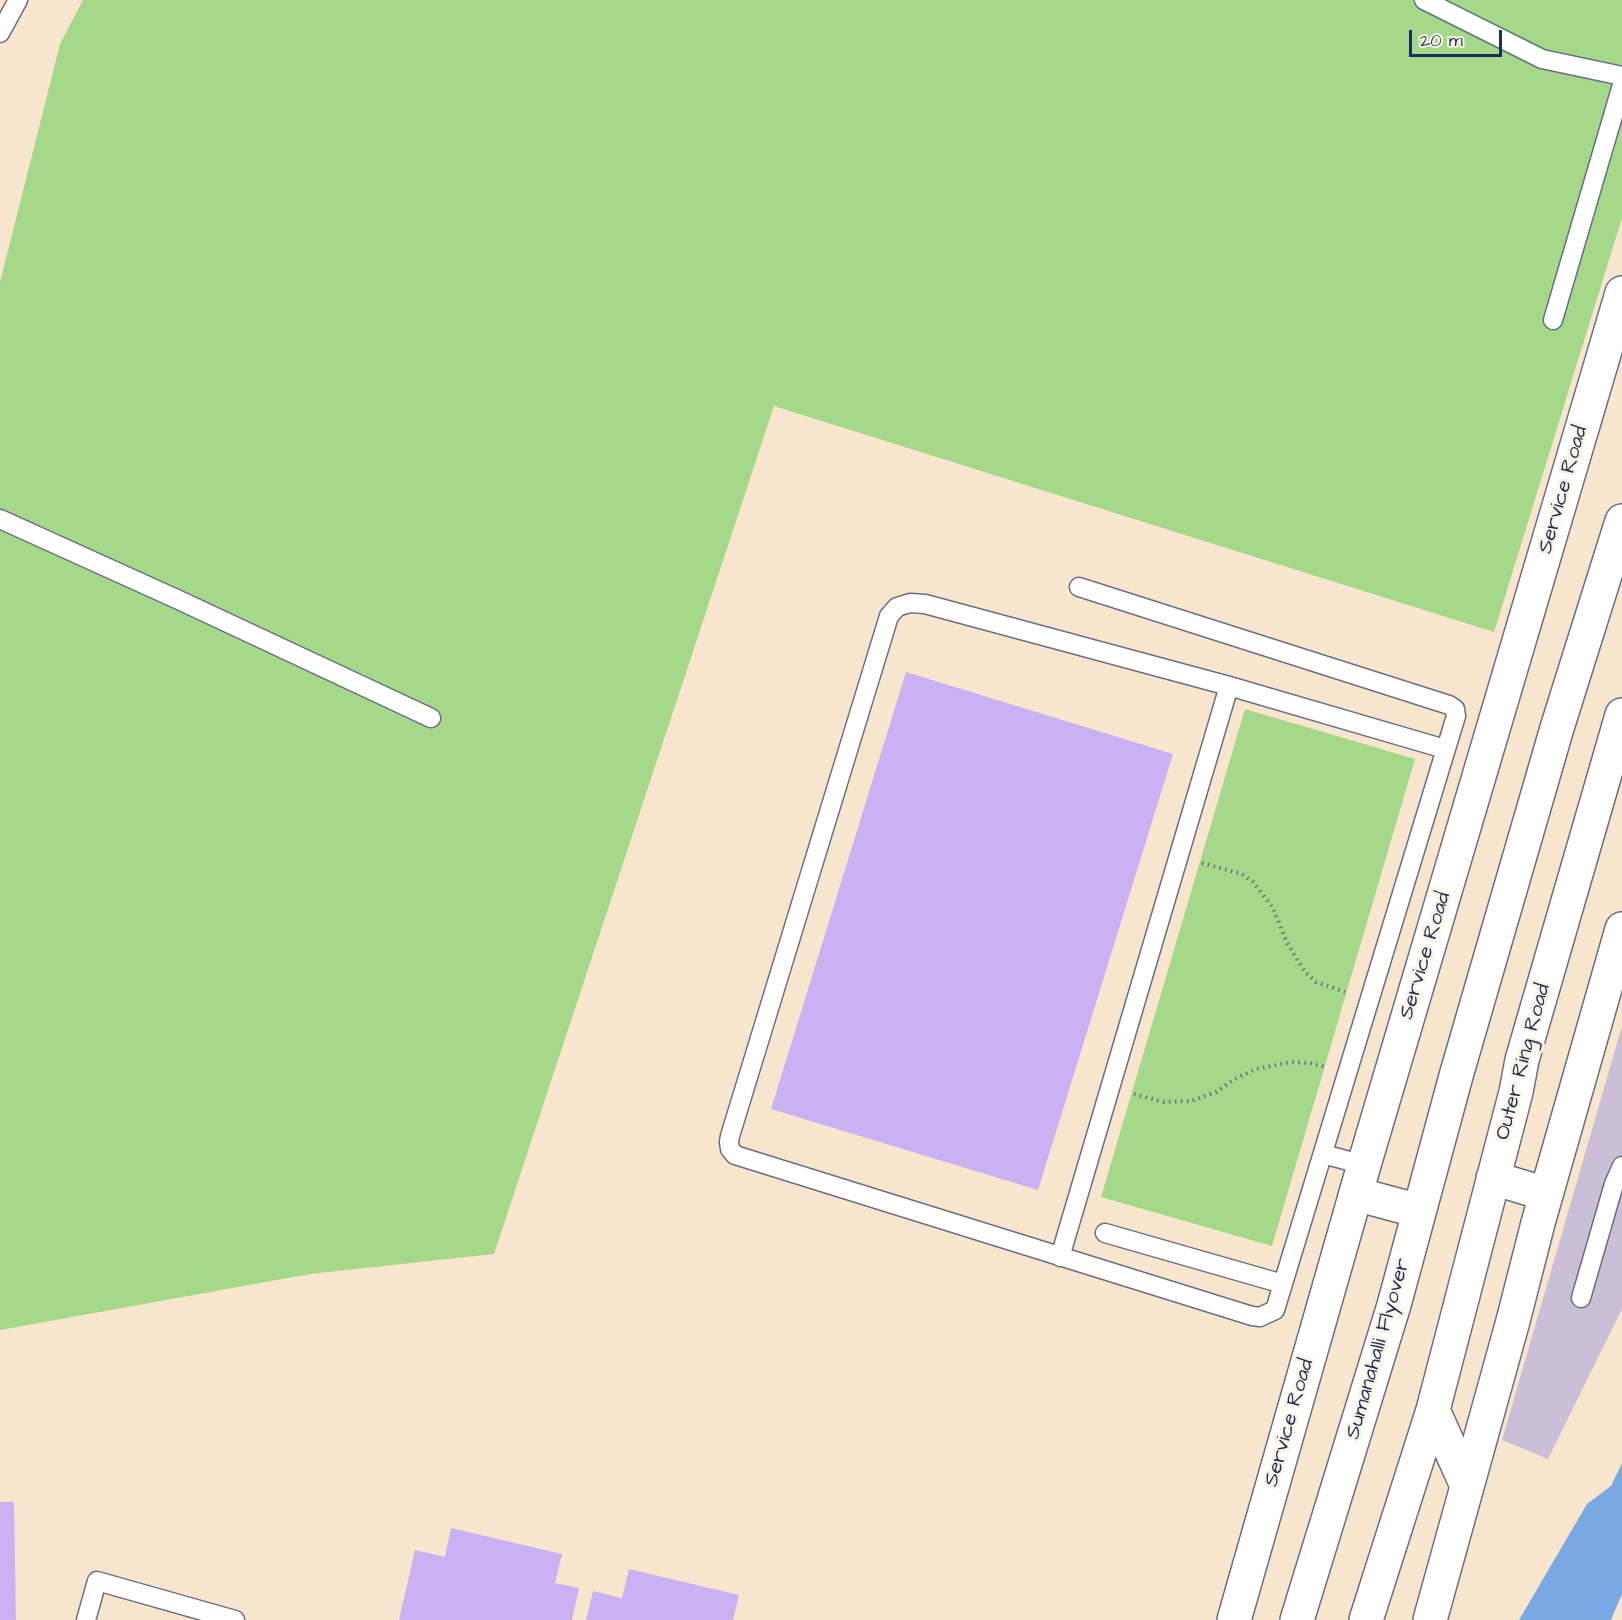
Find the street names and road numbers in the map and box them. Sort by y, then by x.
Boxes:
street label: Service Road [1534,423,1594,557]
street label: Service Road [1395,889,1457,1023]
street label: Outer Ring Road [1491,981,1557,1143]
street label: Sumanahalli Flyover [1341,1256,1417,1442]
street label: Service Road [1260,1356,1320,1490]

